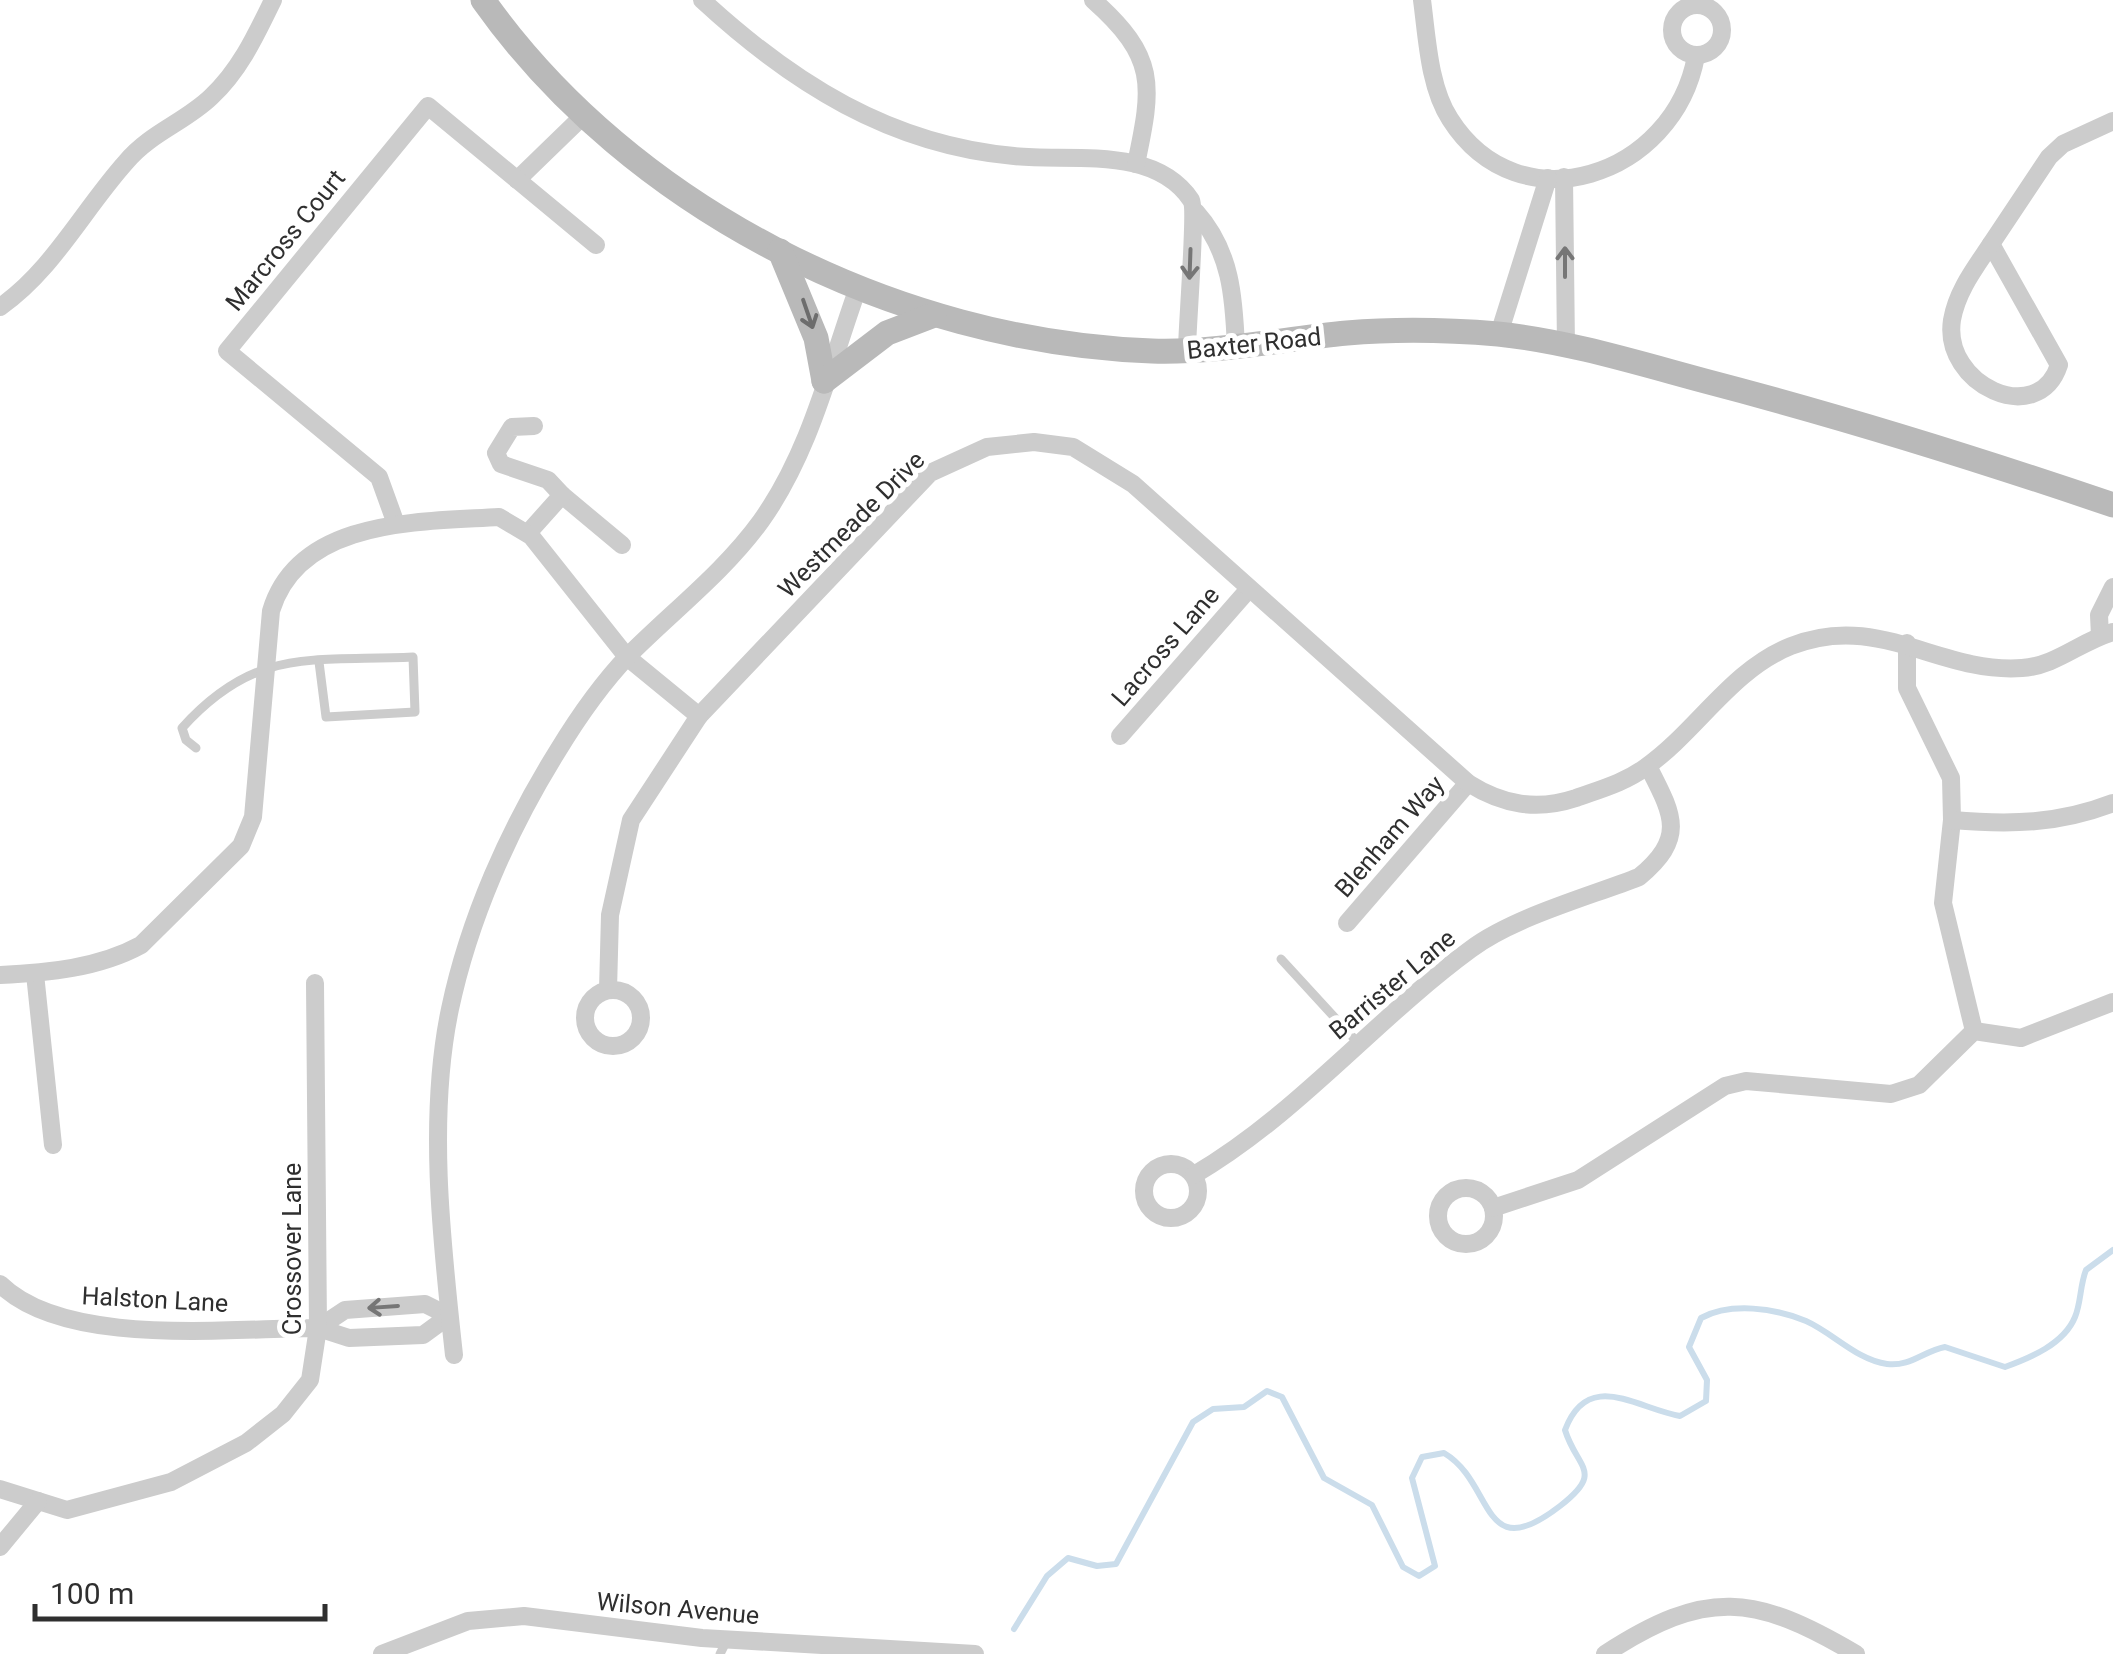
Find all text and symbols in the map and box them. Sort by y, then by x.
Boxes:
street label: Marcross Court [220,164,351,317]
one-way arrow [1180,247,1199,279]
one-way arrow [1556,247,1574,280]
one-way arrow [800,298,818,330]
street label: Baxter Road [1185,322,1323,365]
street label: Westmeade Drive [772,445,930,603]
street label: Lacross Lane [1106,581,1225,712]
street label: Blenham Way [1329,770,1450,903]
street label: Barrister Lane [1324,923,1461,1045]
street label: Crossover Lane [278,1163,307,1335]
street label: Halston Lane [81,1281,229,1318]
one-way arrow [367,1298,399,1317]
scale bar [35,1559,325,1621]
text: 100 m [50,1576,134,1611]
street label: Wilson Avenue [595,1587,761,1630]

